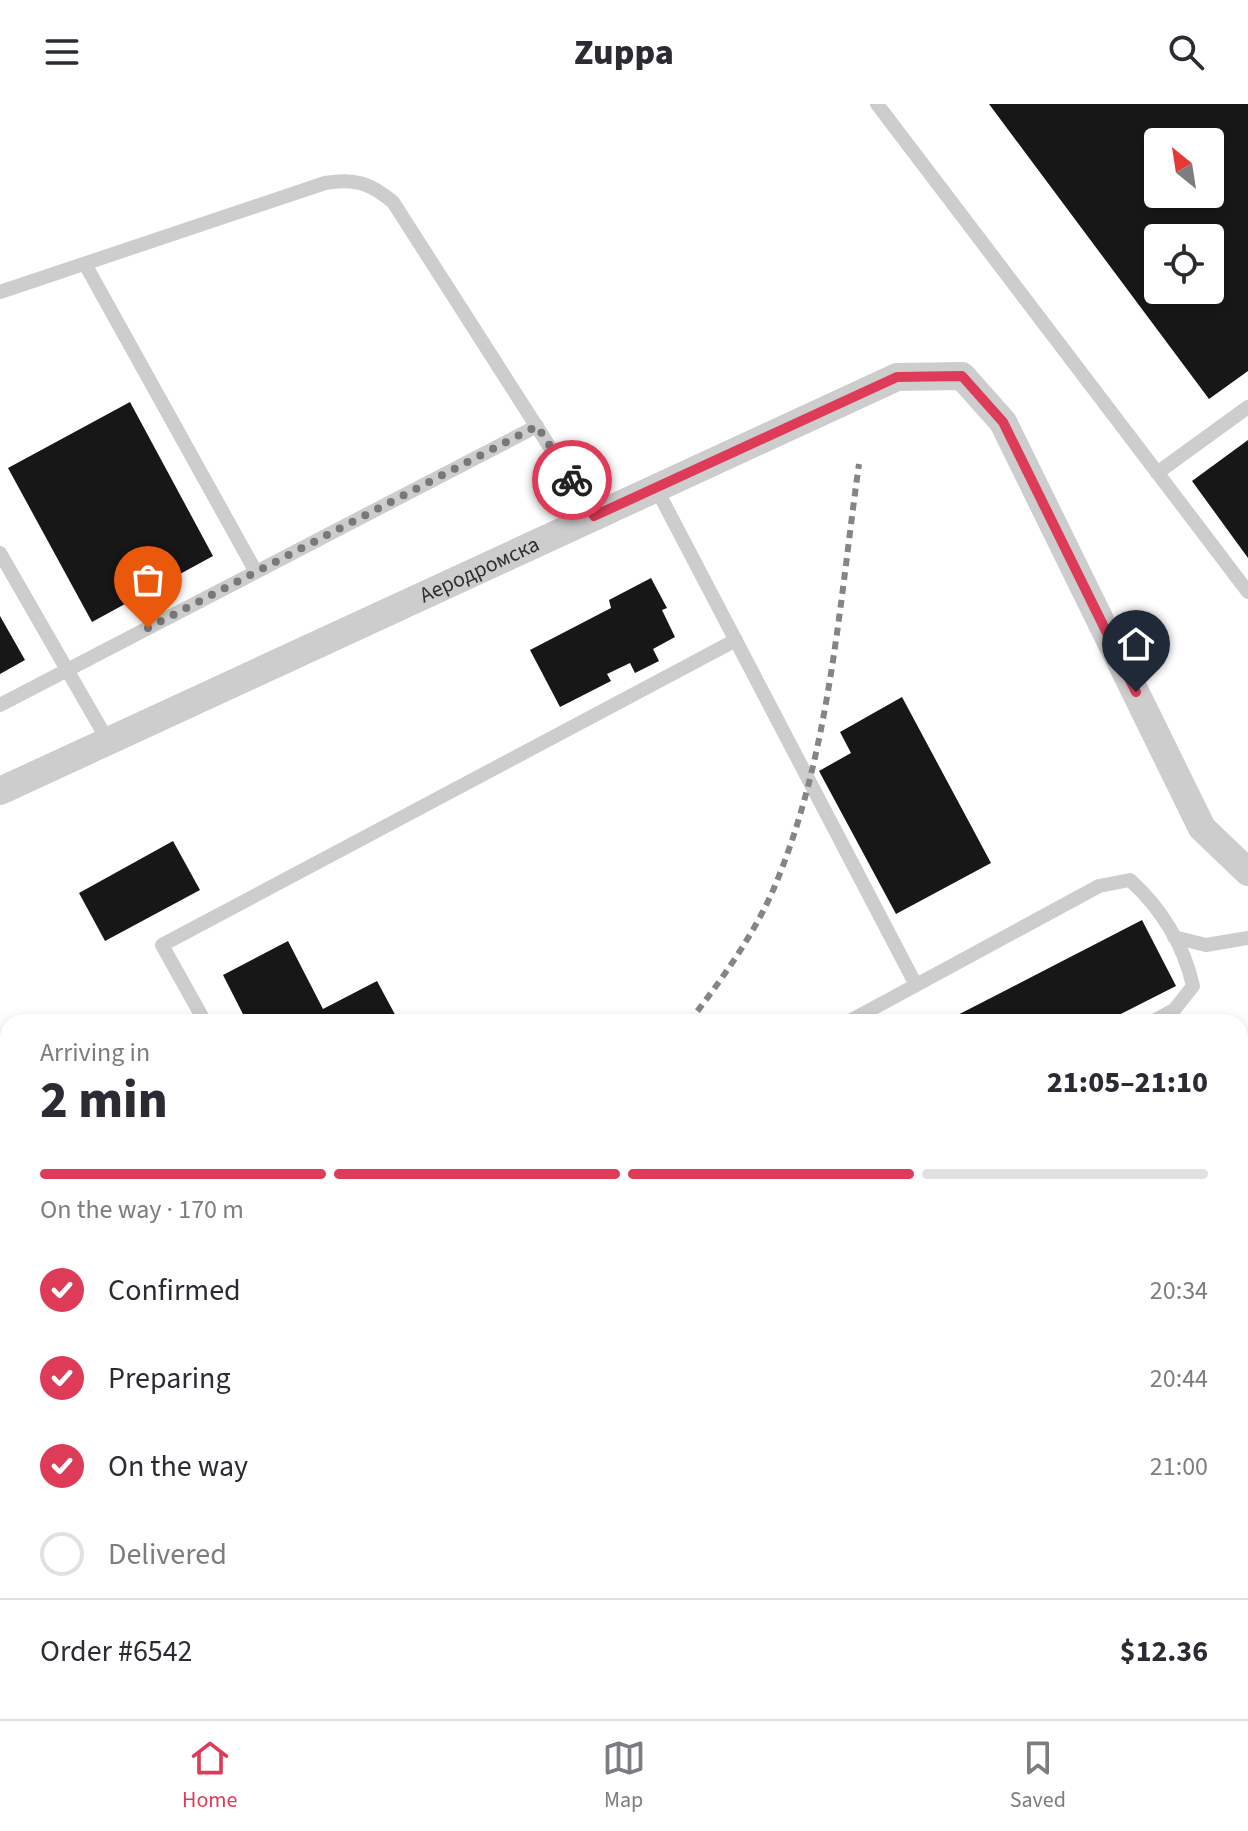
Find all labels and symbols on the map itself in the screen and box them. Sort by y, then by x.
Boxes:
north arrow [1144,128,1224,208]
courier [532,440,612,520]
street label: Аеродромска [414,528,545,611]
pin [114,546,182,628]
pin [1102,610,1170,692]

